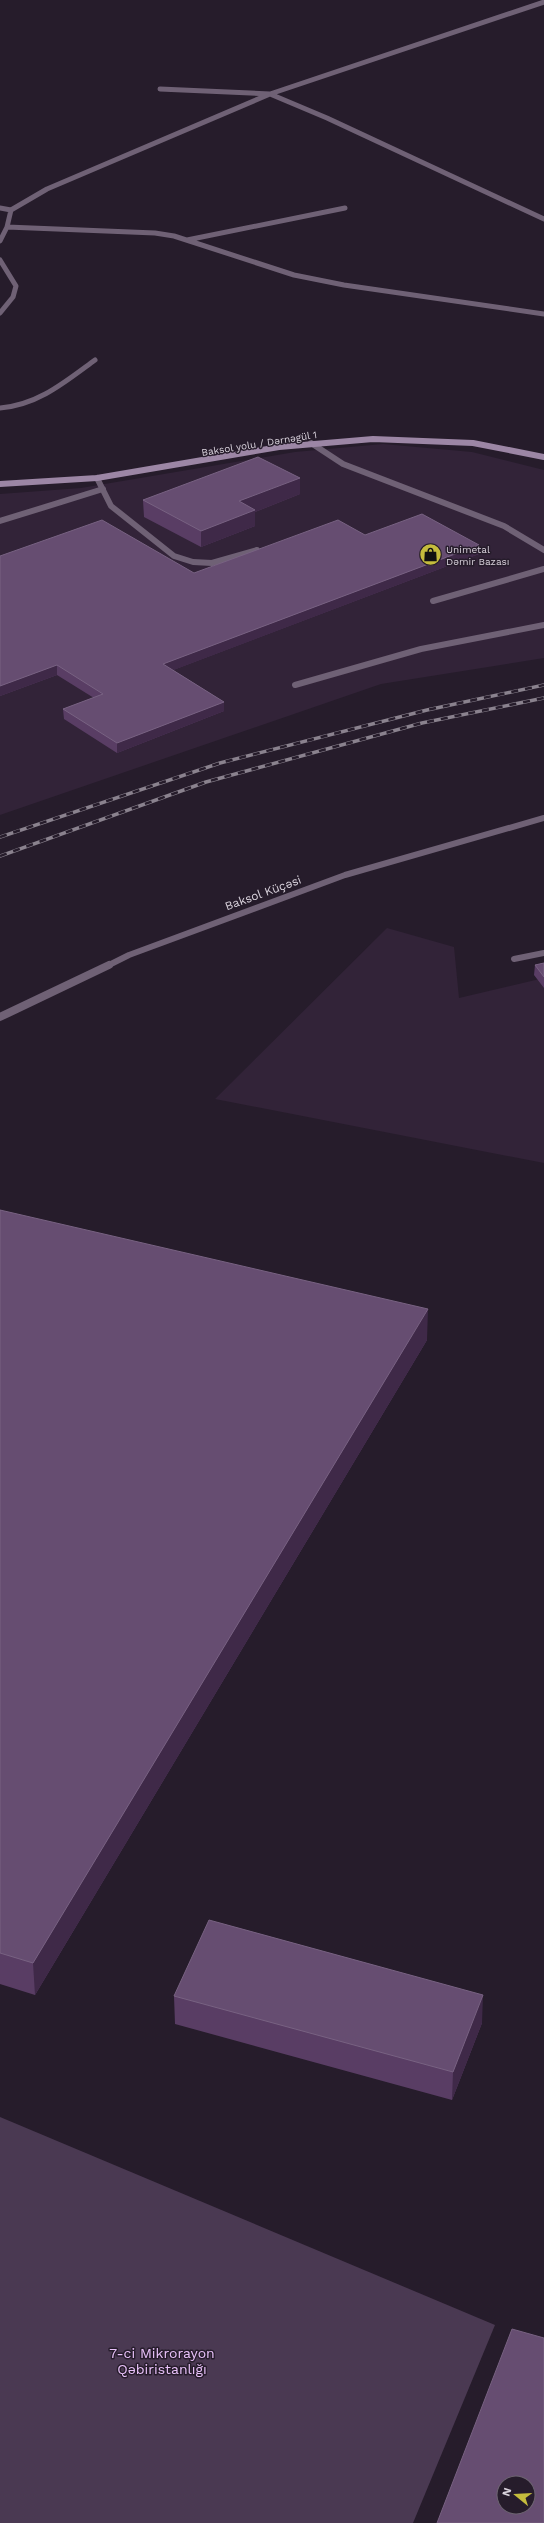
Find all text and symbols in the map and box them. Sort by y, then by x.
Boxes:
street label: Baksol yolu / Dərnəgül 1 [201,429,318,458]
shop icon: Unimetal Dəmir Bazası [418,542,444,568]
place label: Unimetal Dəmir Bazası [446,544,510,567]
street label: Baksol Küçəsi [223,873,303,913]
park label: 7-ci Mikrorayon Qəbiristanlığı [109,2345,215,2377]
north arrow [496,2475,536,2515]
text: N [500,2486,514,2498]

